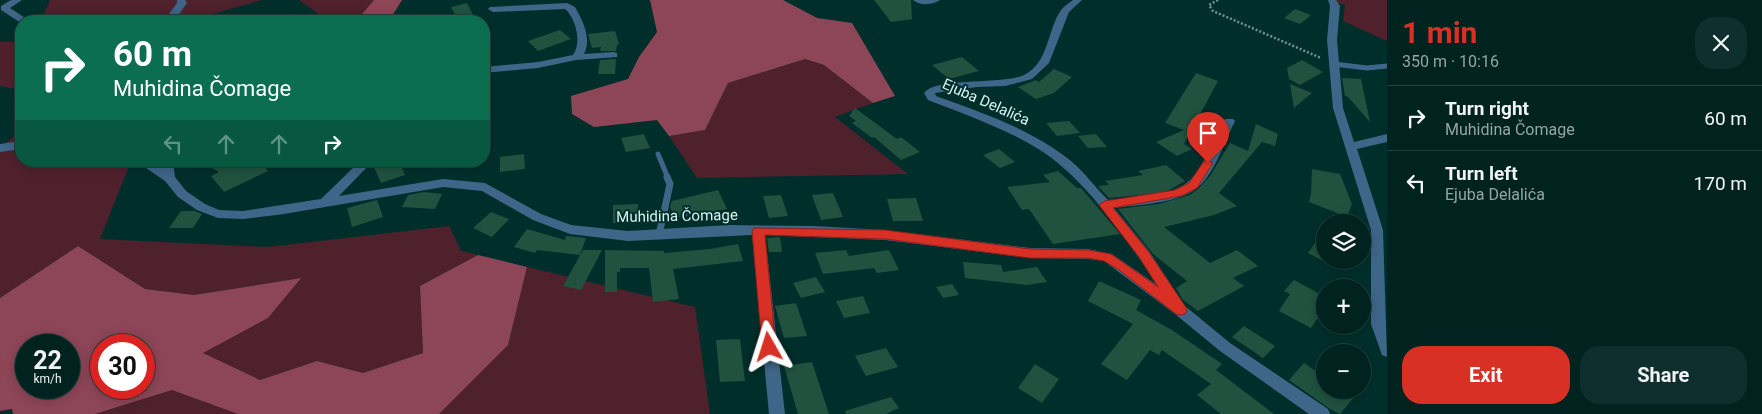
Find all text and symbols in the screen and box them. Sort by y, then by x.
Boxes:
text: 1 min [1402,15,1477,50]
button: close [1695,17,1747,69]
text: 60 m [113,34,192,75]
icon: right [30,35,95,100]
text: 350 m · 10:16 [1402,52,1499,71]
street label: Ejuba Delalića [940,75,1032,129]
text: Muhidina Čomage [113,76,291,101]
text: Turn right [1445,97,1529,120]
icon: right [1402,104,1430,132]
text: 60 m [1704,107,1747,130]
pin [1187,112,1229,163]
icon: arrive [1194,119,1222,147]
text: Muhidina Čomage [1445,120,1575,139]
icon: left [159,130,187,158]
icon: ahead [212,130,240,158]
icon: ahead [265,130,293,158]
icon: right [318,130,346,158]
text: Turn left [1445,162,1518,185]
icon: left [1402,169,1430,197]
text: 170 m [1694,172,1747,195]
text: Ejuba Delalića [1445,185,1545,204]
street label: Muhidina Čomage [616,206,738,226]
map controls [1316,214,1371,399]
button: layers [1316,214,1371,269]
button: + [1316,279,1371,334]
position arrow [742,320,794,372]
speed limit sign: 30 [90,334,155,399]
button: − [1316,344,1371,399]
text: 22 [33,346,62,375]
button: Exit [1402,346,1570,404]
button: Share [1580,346,1747,404]
text: km/h [33,372,62,386]

